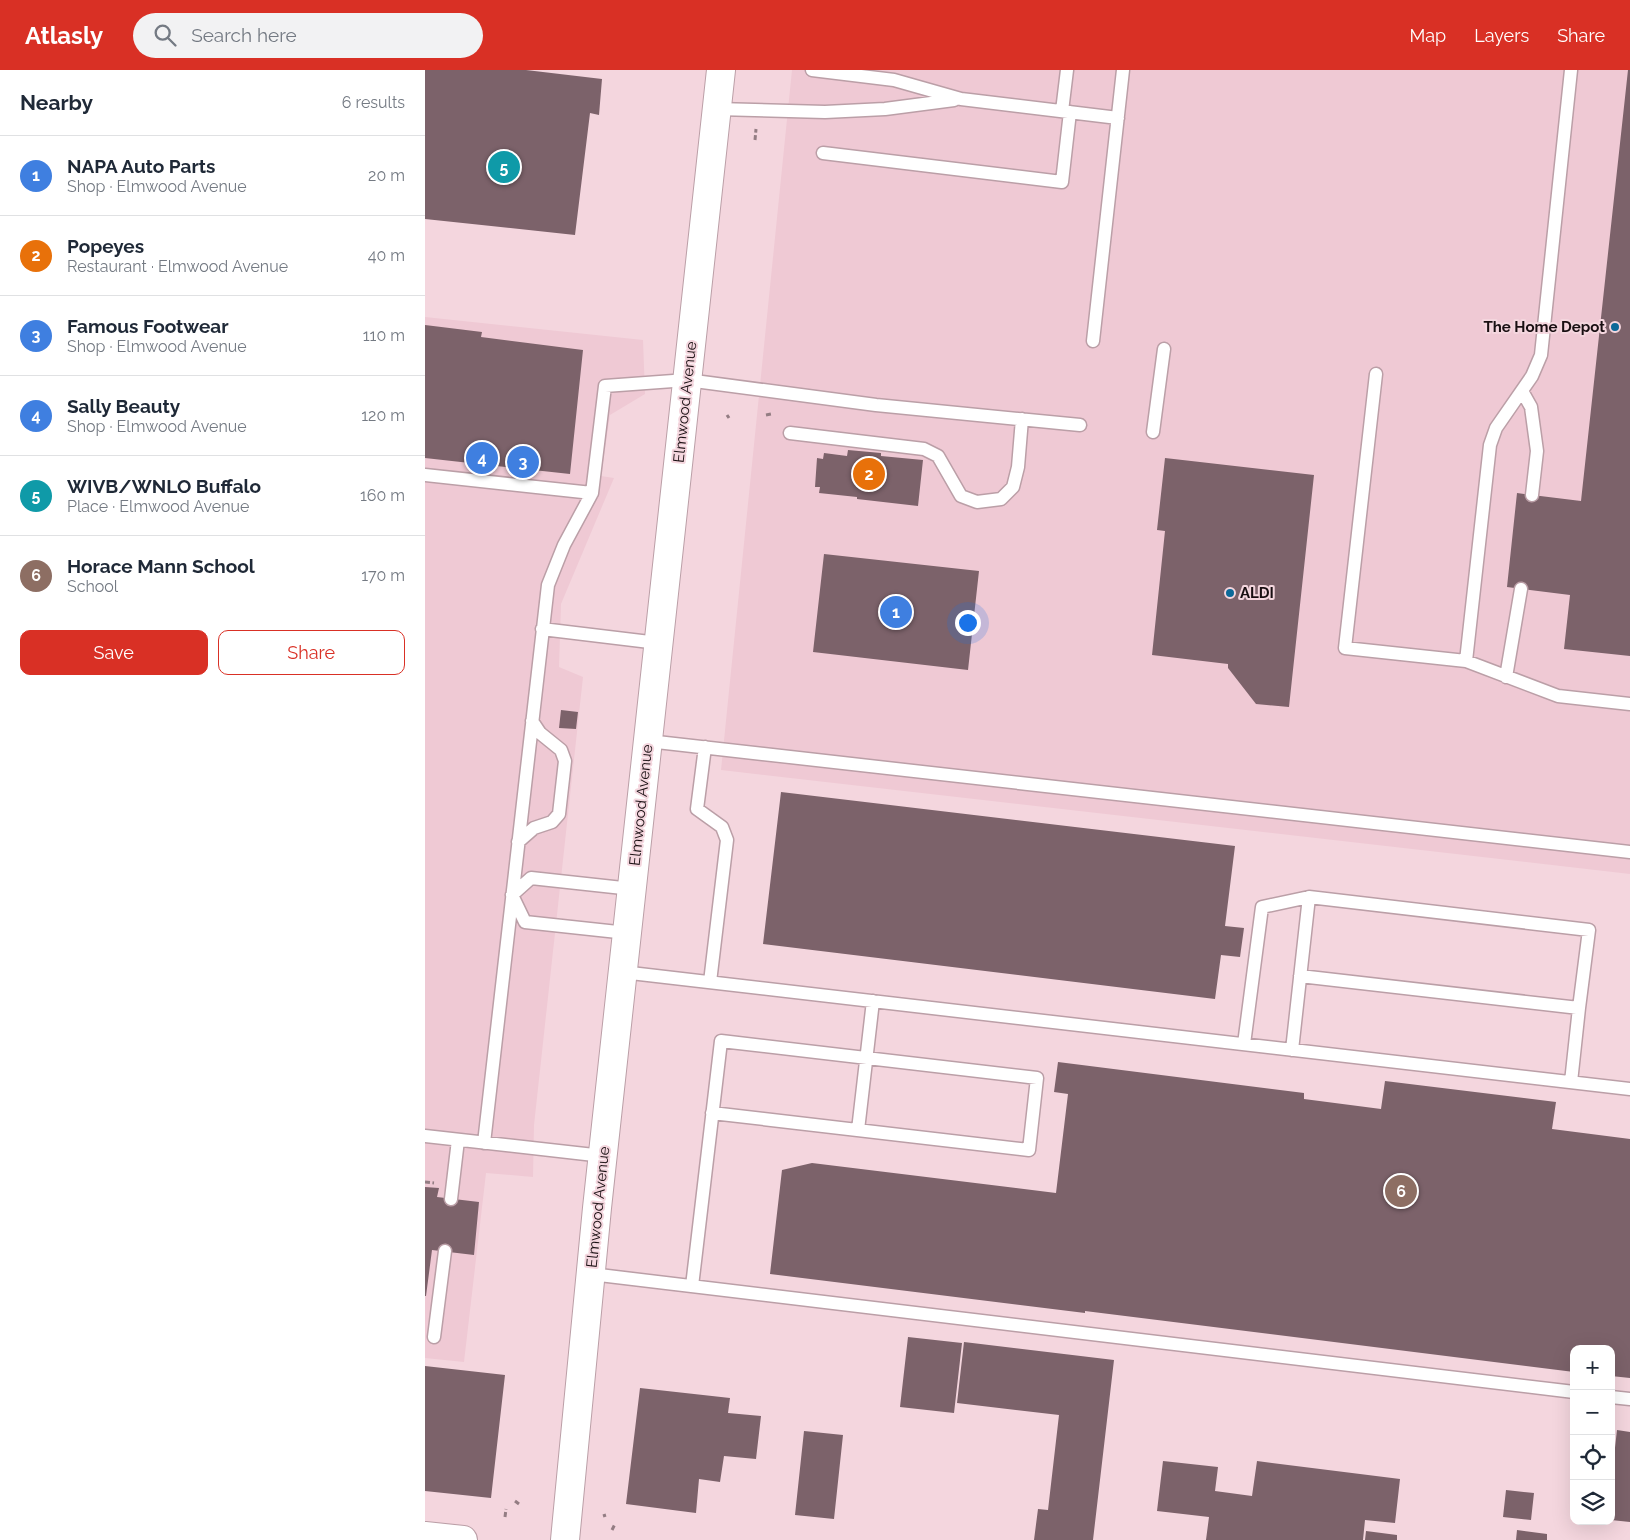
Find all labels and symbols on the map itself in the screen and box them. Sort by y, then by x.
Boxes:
pin: 5 [488,148,520,186]
place label: The Home Depot [1483,318,1605,336]
marker: The Home Depot [1609,321,1621,333]
street label: Elmwood Avenue [670,340,700,464]
pin: 4 [466,439,498,477]
pin: 3 [507,443,539,481]
pin: 2 [853,455,885,493]
place label: ALDI [1240,584,1274,602]
marker: ALDI [1224,587,1236,599]
pin: 1 [880,593,912,631]
your location [955,610,981,636]
street label: Elmwood Avenue [626,743,656,867]
street label: Elmwood Avenue [583,1145,613,1269]
pin: 6 [1385,1172,1417,1210]

